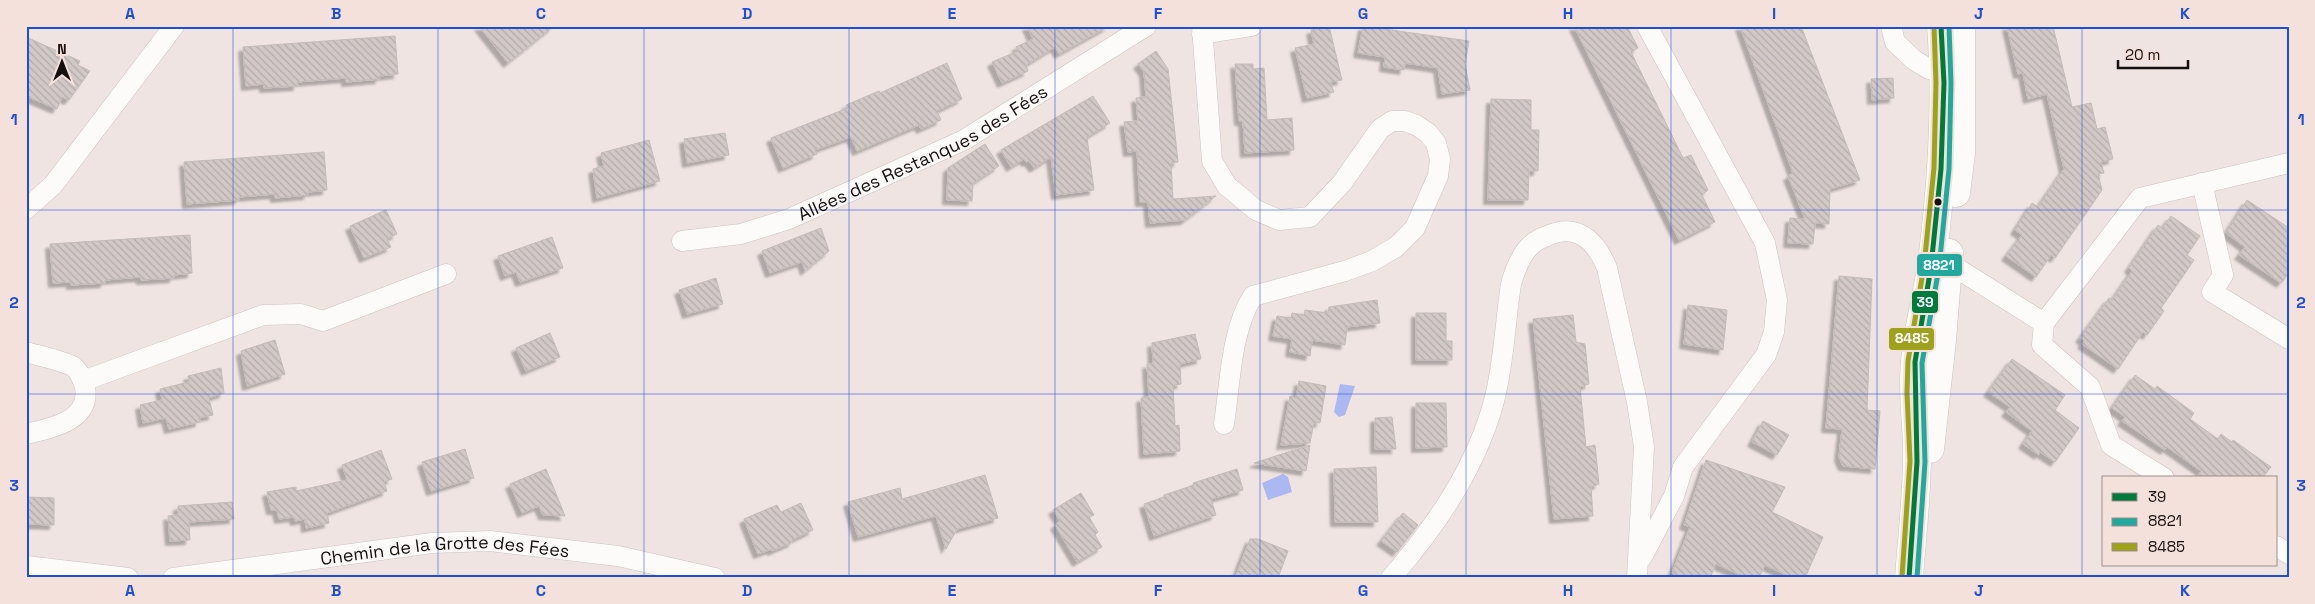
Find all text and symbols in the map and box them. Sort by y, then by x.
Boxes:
text: A [125,3,135,24]
text: B [331,3,341,24]
text: C [536,3,546,24]
text: D [742,3,752,24]
text: E [948,3,957,24]
text: F [1154,3,1163,24]
text: G [1358,3,1368,24]
text: H [1563,3,1573,24]
text: I [1772,3,1776,24]
text: J [1974,3,1984,24]
text: K [2180,3,2190,24]
north arrow [38,38,88,88]
scale bar [2118,38,2188,70]
text: N [57,40,67,58]
text: 20 m [2125,45,2160,64]
street label: Allées des Restanques des Fées [794,79,1051,225]
text: 1 [10,109,18,130]
text: 1 [2297,109,2305,130]
unlabelled marker [1933,197,1943,207]
line badge: 8821 [1916,253,1963,277]
text: 8821 [1923,256,1955,274]
line badge: 39 [1911,290,1939,314]
text: 2 [9,292,19,313]
text: 2 [2296,292,2306,313]
text: 39 [1916,293,1934,311]
line badge: 8485 [1888,327,1935,351]
text: 8485 [1895,329,1929,347]
text: 3 [9,475,19,496]
text: 3 [2296,475,2306,496]
legend [2102,476,2278,566]
text: 39 [2148,487,2166,506]
text: 8821 [2148,511,2182,530]
street label: Chemin de la Grotte des Fées [319,529,571,570]
text: 8485 [2148,537,2185,556]
text: A [125,580,135,601]
text: B [331,580,341,601]
text: C [536,580,546,601]
text: D [742,580,752,601]
text: E [948,580,957,601]
text: F [1154,580,1163,601]
text: G [1358,580,1368,601]
text: H [1563,580,1573,601]
text: I [1772,580,1776,601]
text: J [1974,580,1984,601]
text: K [2180,580,2190,601]

